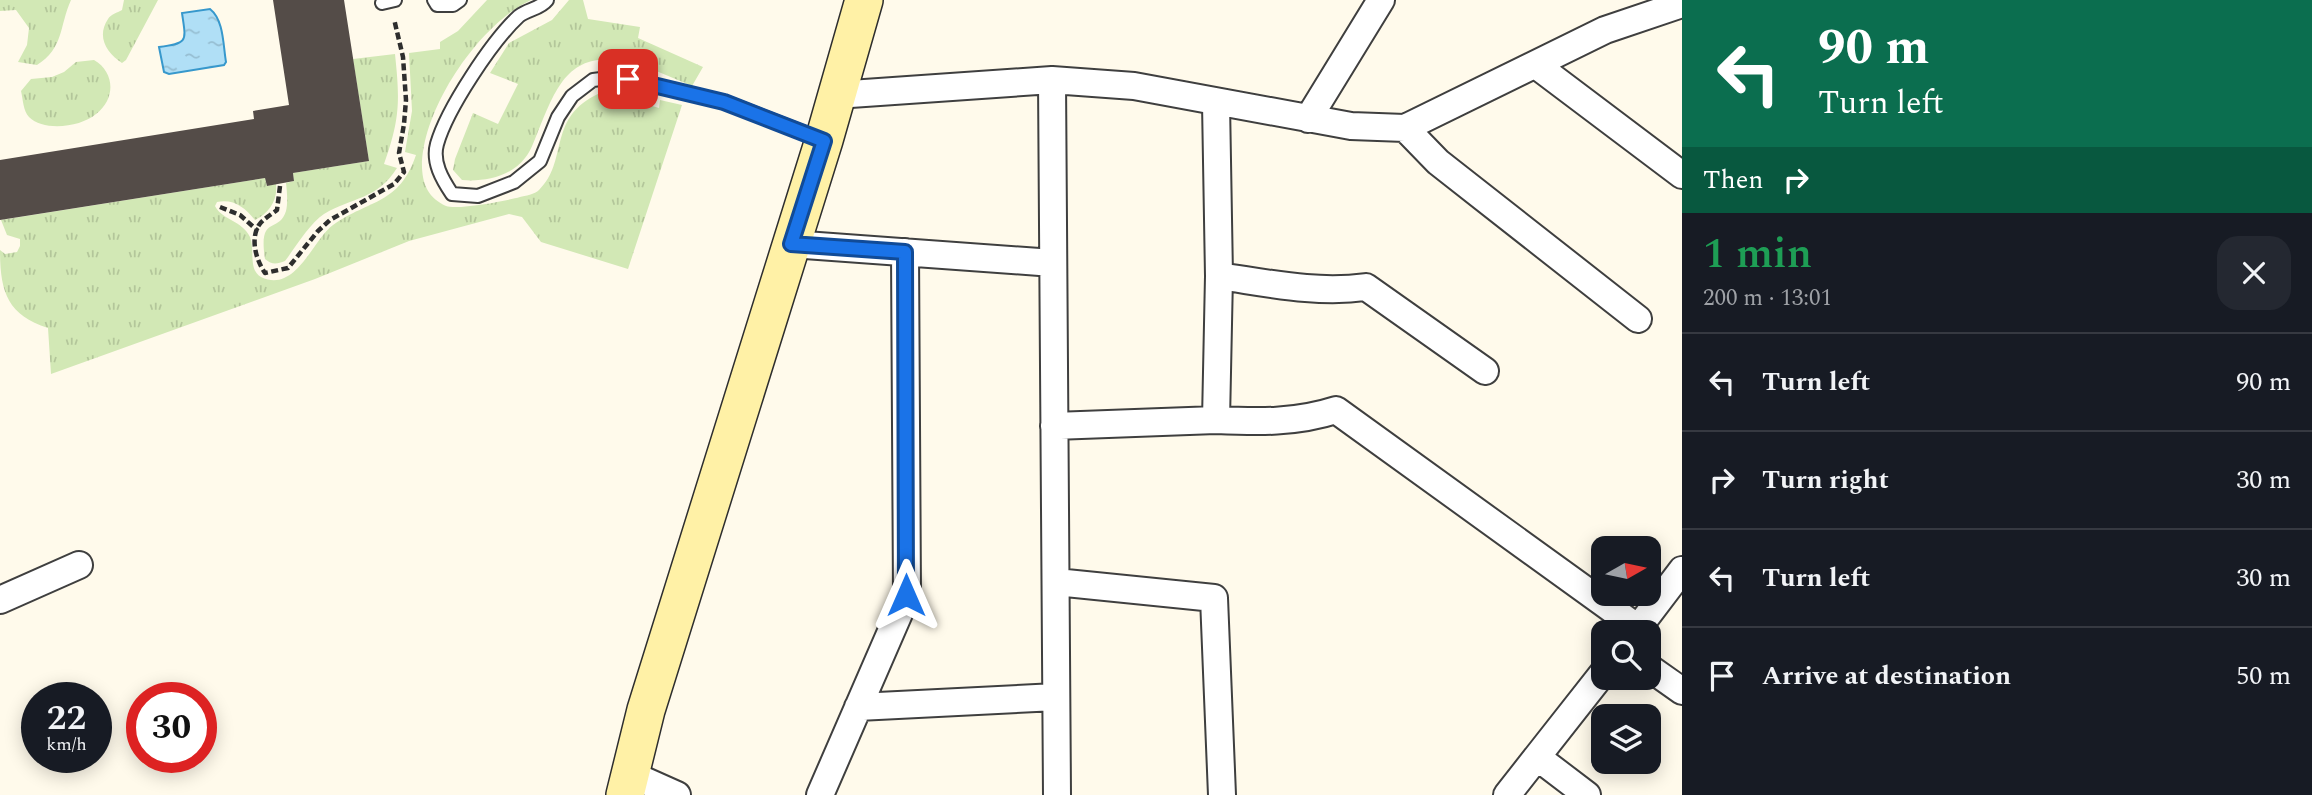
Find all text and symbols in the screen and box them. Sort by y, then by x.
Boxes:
text: 90 m [1818,11,1929,86]
icon: left [1703,28,1794,119]
pin [598,49,658,109]
icon: arrive [609,60,647,98]
text: Turn left [1818,79,1944,128]
text: Then [1703,160,1763,200]
icon: right [1777,161,1815,199]
text: 1 min [1703,223,1812,286]
button: close [2217,236,2291,310]
text: 200 m · 13:01 [1703,281,1832,316]
text: Turn left [1762,362,1870,402]
text: 90 m [2236,362,2291,402]
icon: left [1703,363,1741,401]
text: Turn right [1762,460,1889,500]
text: 30 m [2236,460,2291,500]
icon: right [1703,461,1741,499]
north arrow [1591,536,1661,606]
map controls [1591,536,1661,774]
position arrow [869,558,943,632]
text: Turn left [1762,558,1870,598]
text: 30 m [2236,558,2291,598]
icon: left [1703,559,1741,597]
button: search [1591,620,1661,690]
text: Arrive at destination [1762,656,2011,696]
text: 50 m [2236,656,2291,696]
icon: arrive [1703,657,1741,695]
speed limit sign: 30 [126,682,217,773]
text: 22 [47,692,86,745]
button: layers [1591,704,1661,774]
text: km/h [46,731,87,758]

